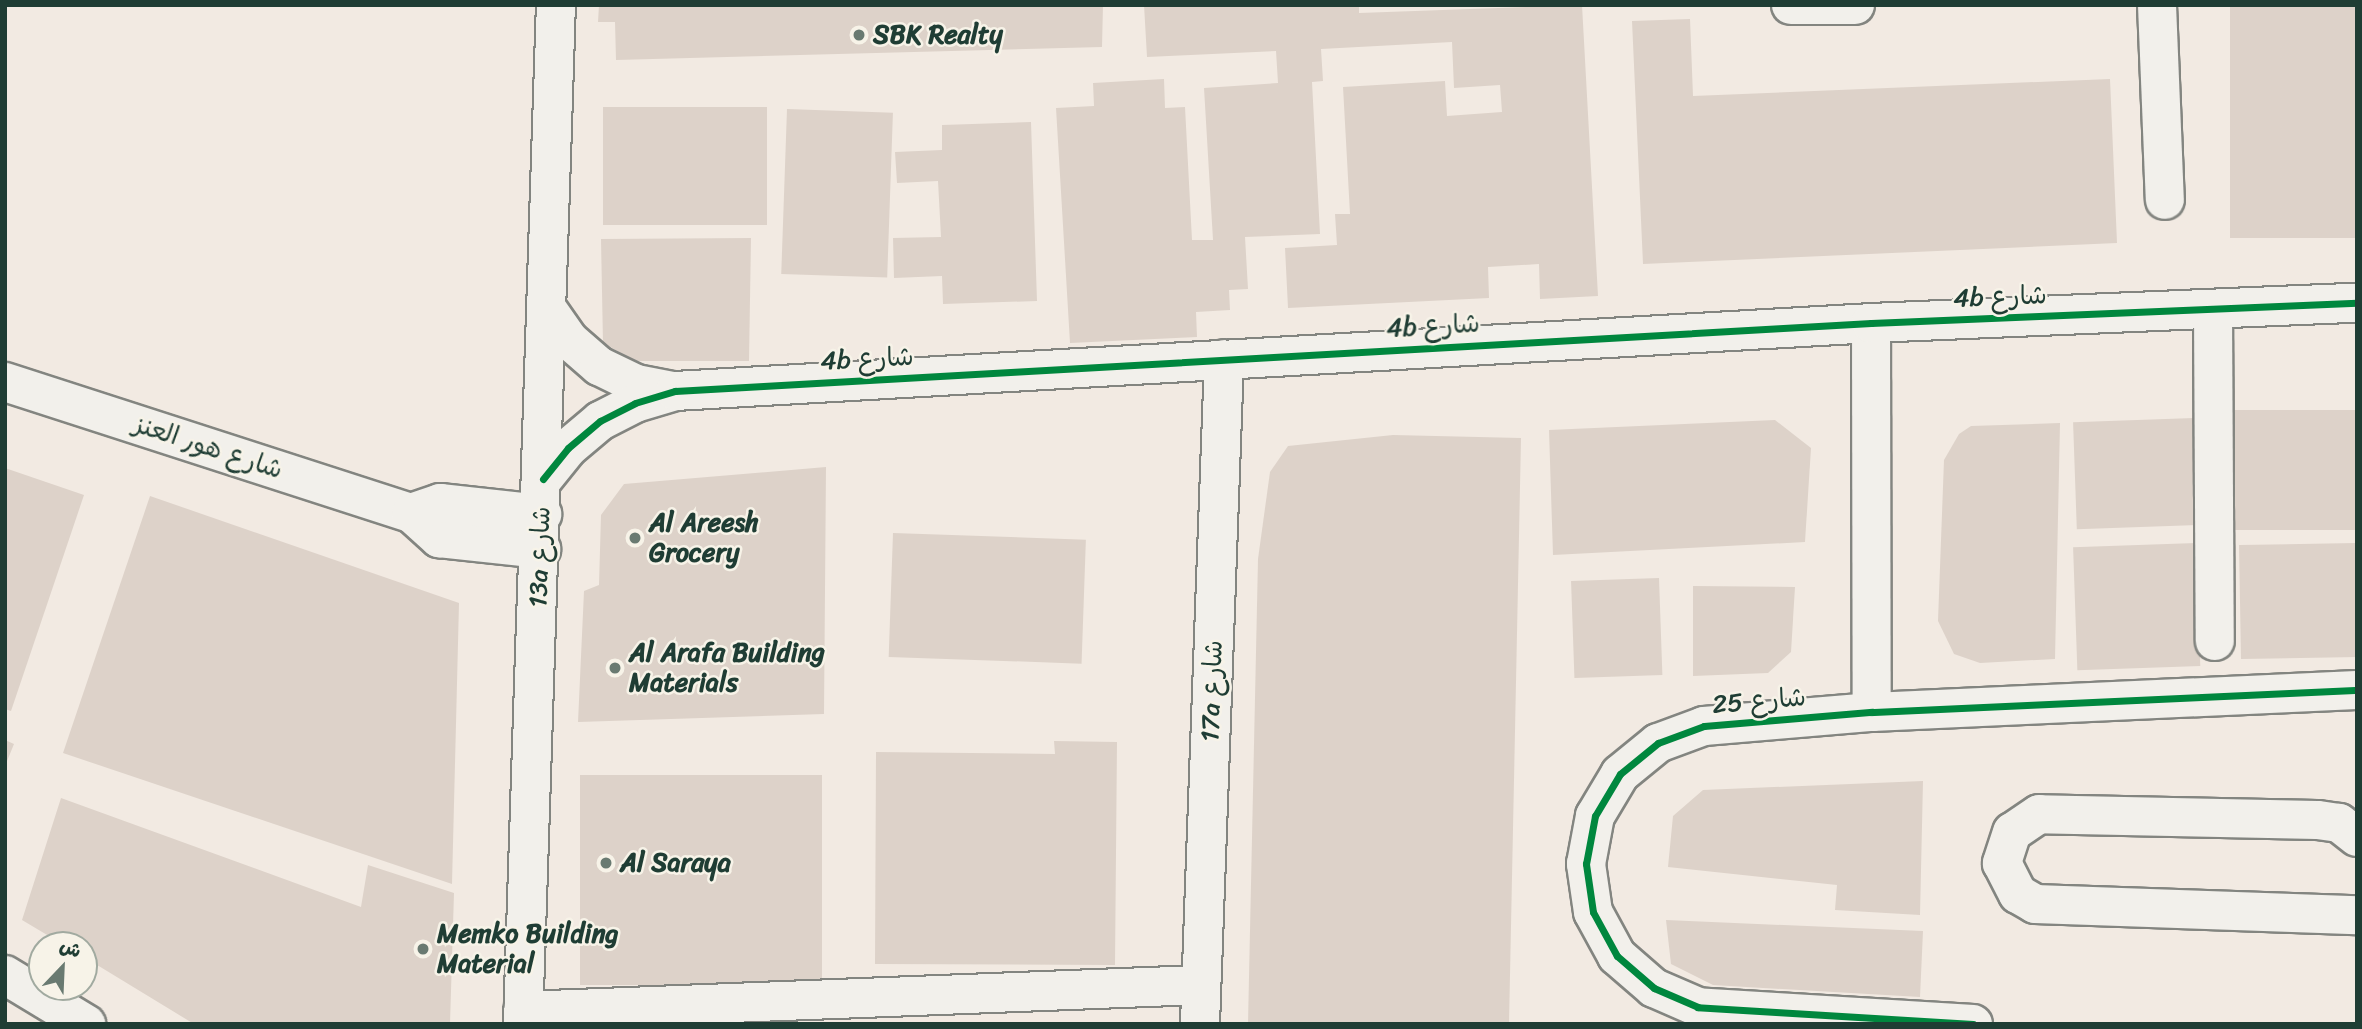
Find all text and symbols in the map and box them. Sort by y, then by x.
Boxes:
place label: SBK Realty [873,19,1003,51]
marker: SBK Realty [851,27,867,43]
street label: 4b شارع [1953,280,2047,314]
street label: 4b شارع [1385,308,1481,344]
street label: 4b شارع [819,341,915,377]
street label: شارع هور العنز [129,408,287,486]
street label: 13a شارع [523,506,557,608]
place label: Al Areesh Grocery [649,507,760,568]
marker: Al Areesh Grocery [627,530,643,546]
place label: Al Arafa Building Materials [629,637,825,698]
street label: 17a شارع [1195,639,1229,743]
marker: Al Arafa Building Materials [607,660,623,676]
street label: شارع 25 [1711,681,1807,721]
place label: Al Saraya [620,847,731,879]
marker: Al Saraya [598,855,614,871]
place label: Memko Building Material [437,918,618,979]
text: ش [55,929,87,967]
north arrow [28,931,98,1001]
marker: Memko Building Material [415,941,431,957]

